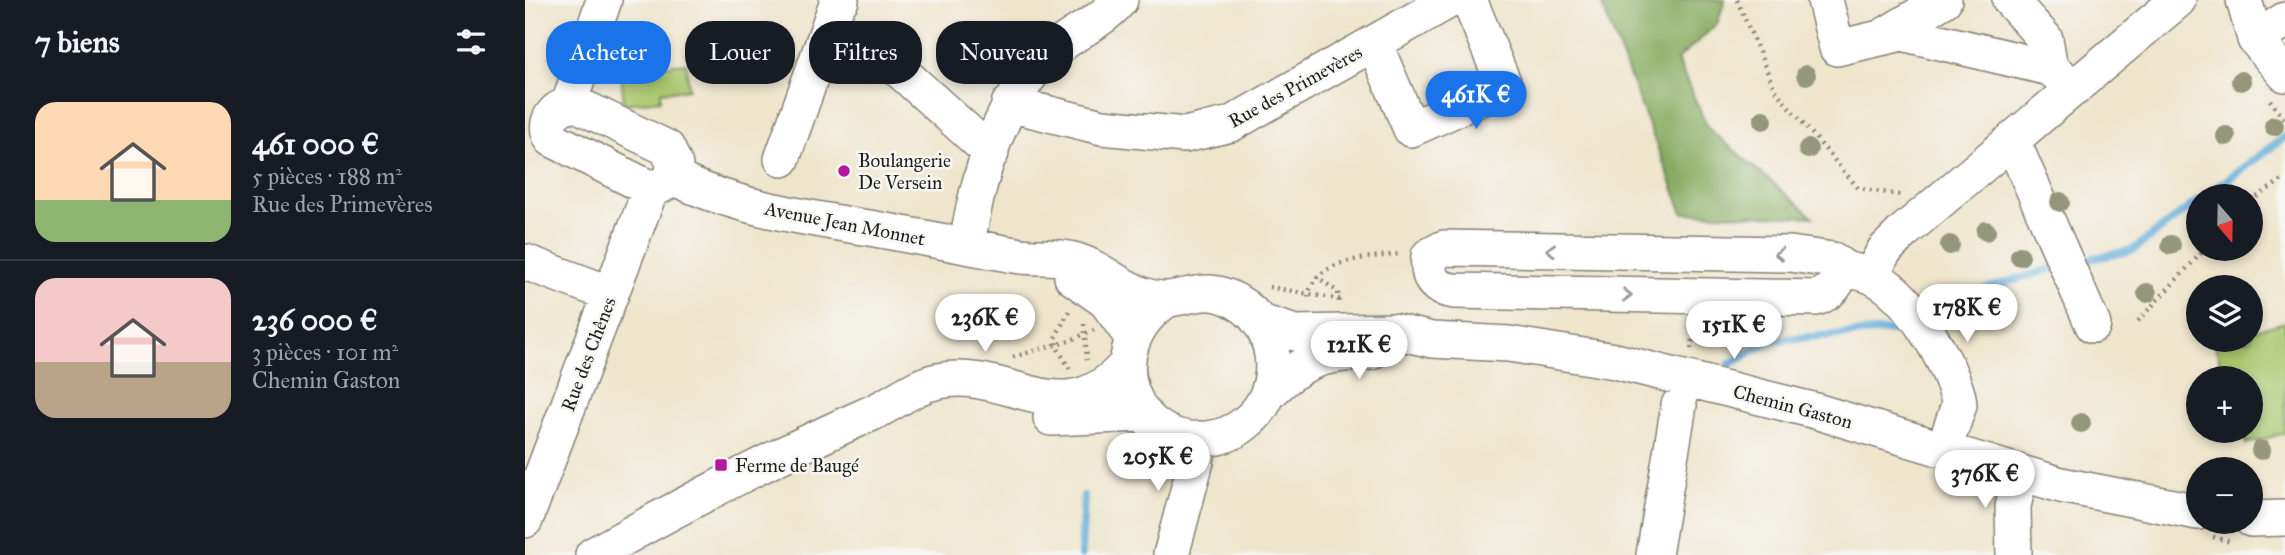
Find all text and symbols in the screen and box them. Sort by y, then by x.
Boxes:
chip: Acheter [546,21,671,84]
chip: Louer [685,21,795,84]
chip: Filtres [809,21,922,84]
chip: Nouveau [936,21,1073,84]
icon: filters [452,23,490,61]
text: 7 biens [35,24,120,60]
street label: Rue des Primevères [1224,40,1366,133]
pin: 461K € [1419,72,1533,131]
text: 461K € [1442,80,1510,108]
text: 461 000 € [252,126,379,162]
icon: home [91,130,175,214]
place label: Boulangerie De Versein [858,149,951,194]
text: 5 pièces · 188 m² [252,162,402,190]
marker: Boulangerie De Versein [836,163,852,179]
north arrow [2186,184,2263,261]
map controls [2186,184,2263,534]
text: Rue des Primevères [252,190,433,218]
street label: Avenue Jean Monnet [762,196,927,251]
one-way arrow [1546,242,1556,258]
one-way arrow [1773,246,1784,261]
button: layers [2186,275,2263,352]
pin: 178K € [1910,284,2024,344]
one-way arrow [1622,287,1632,303]
text: 178K € [1933,293,2001,321]
street label: Rue des Chênes [556,294,621,414]
pin: 236K € [928,294,1042,354]
text: 236 000 € [252,302,378,338]
pin: 151K € [1677,302,1791,361]
text: 236K € [951,303,1019,331]
icon: home [91,306,175,390]
text: 151K € [1702,310,1766,338]
pin: 121K € [1302,322,1416,381]
text: 121K € [1327,330,1391,358]
text: 3 pièces · 101 m² [252,338,398,366]
text: Chemin Gaston [252,366,400,394]
button: + [2186,366,2263,443]
street label: Chemin Gaston [1731,380,1855,433]
pin: 205K € [1101,434,1215,493]
text: 205K € [1123,442,1193,470]
pin: 376K € [1928,450,2042,510]
place label: Ferme de Baugé [735,454,859,478]
marker: Ferme de Baugé [713,457,729,473]
button: − [2186,457,2263,534]
text: 376K € [1951,459,2019,487]

